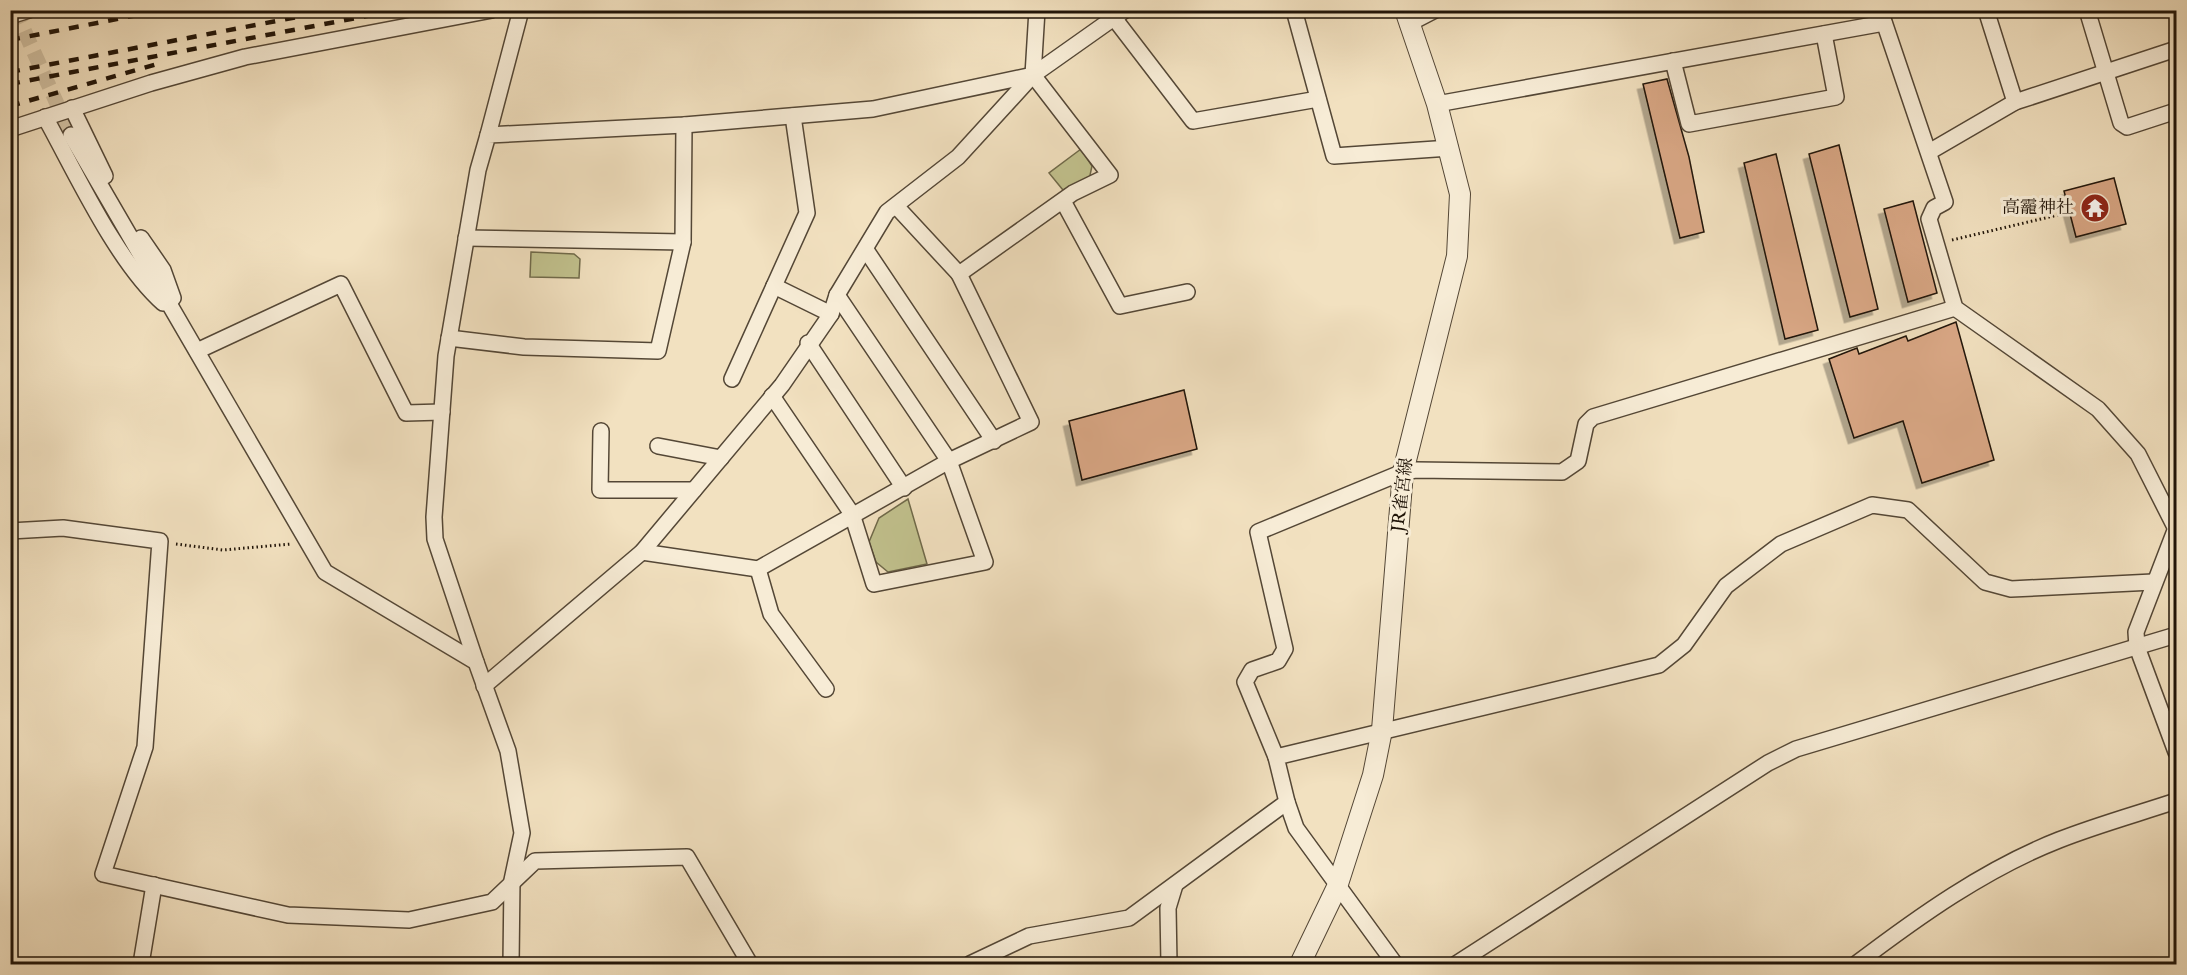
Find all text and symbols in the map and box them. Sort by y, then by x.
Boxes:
temple icon: 高靇神社 [2079,192,2111,224]
place label: 高靇神社 [2002,197,2074,220]
street label: JR雀宮線 [1387,456,1419,536]

